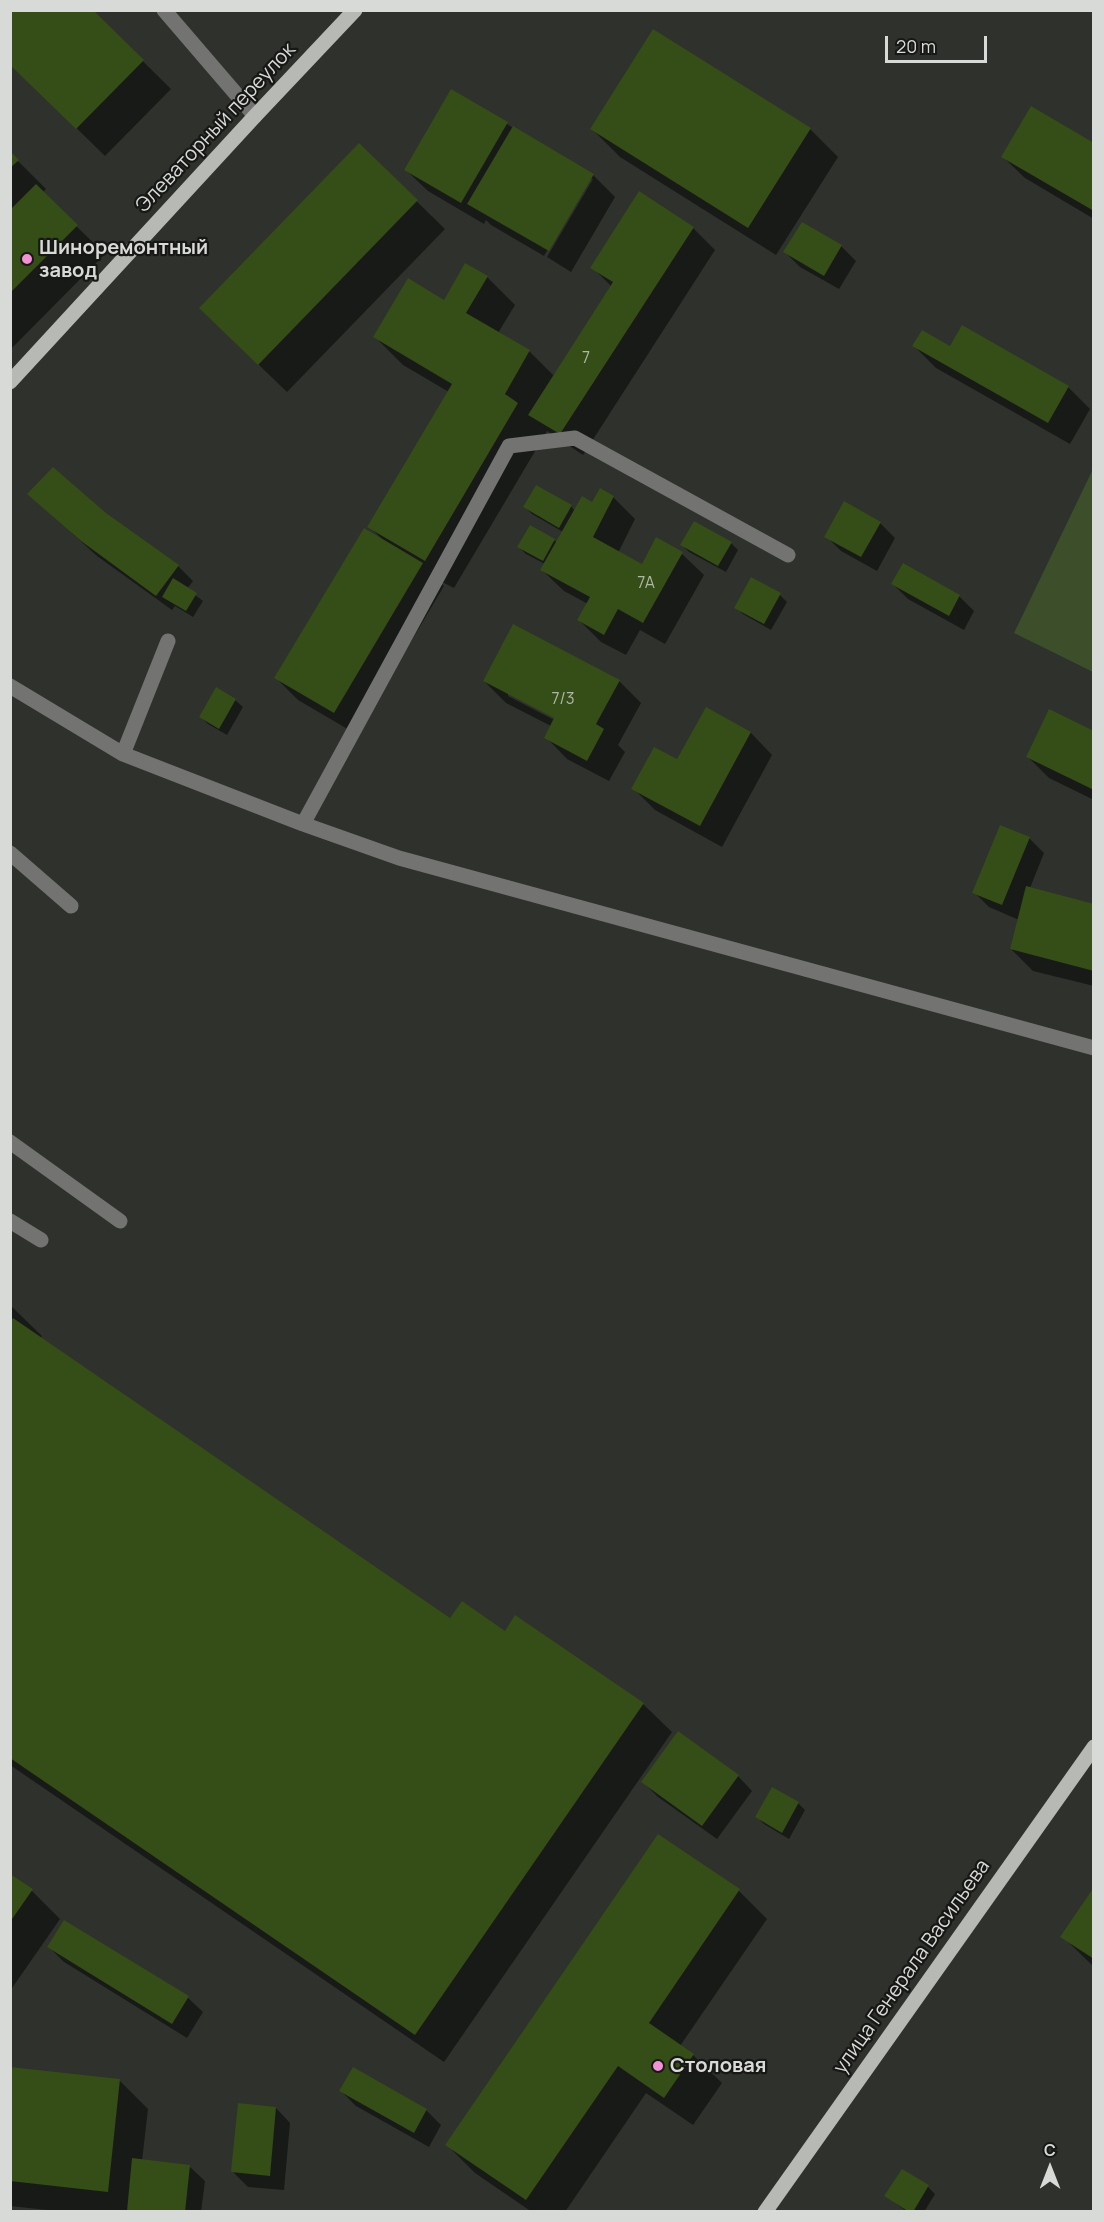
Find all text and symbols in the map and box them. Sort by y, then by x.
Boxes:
scale bar [888,24,990,62]
text: 20 m [896,34,936,58]
street label: Элеваторный переулок [131,38,301,218]
place label: Шиноремонтный завод [39,236,208,283]
marker: Шиноремонтный завод [20,252,34,266]
house number: 7 [582,349,590,369]
house number: 7А [637,574,655,594]
house number: 7/3 [551,690,575,710]
street label: улица Генерала Васильева [829,1855,995,2079]
place label: Столовая [670,2054,766,2078]
marker: Столовая [651,2059,665,2073]
north arrow [1020,2138,1080,2198]
text: С [1044,2139,1056,2161]

